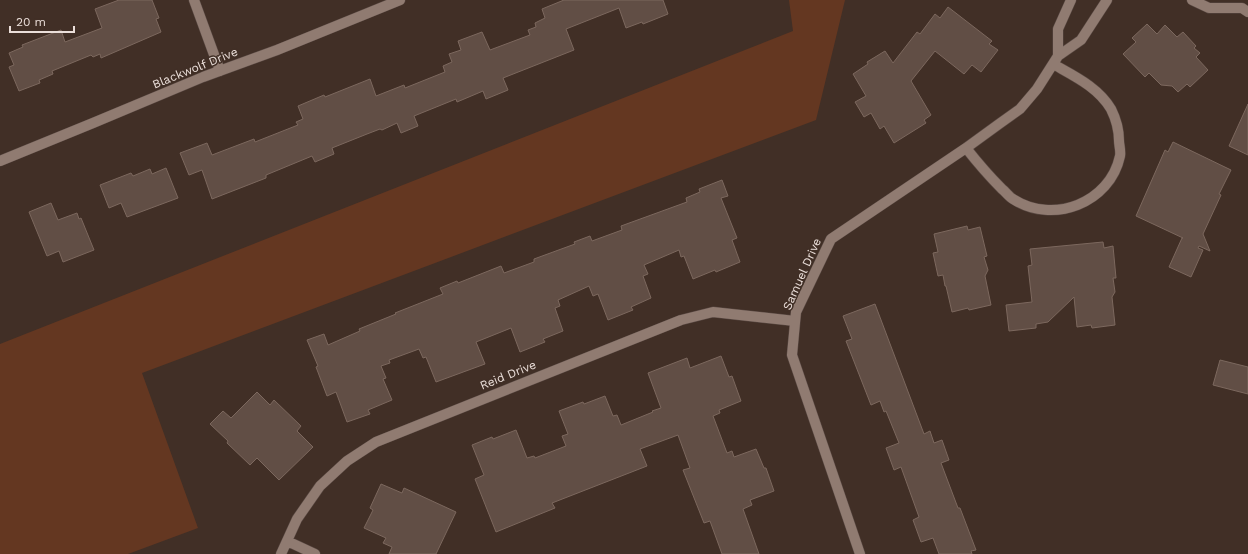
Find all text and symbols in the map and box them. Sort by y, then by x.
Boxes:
scale bar [10,8,74,34]
text: 20 m [16,15,46,29]
street label: Blackwolf Drive [150,44,240,91]
street label: Samuel Drive [780,236,824,312]
street label: Reid Drive [478,357,538,393]

